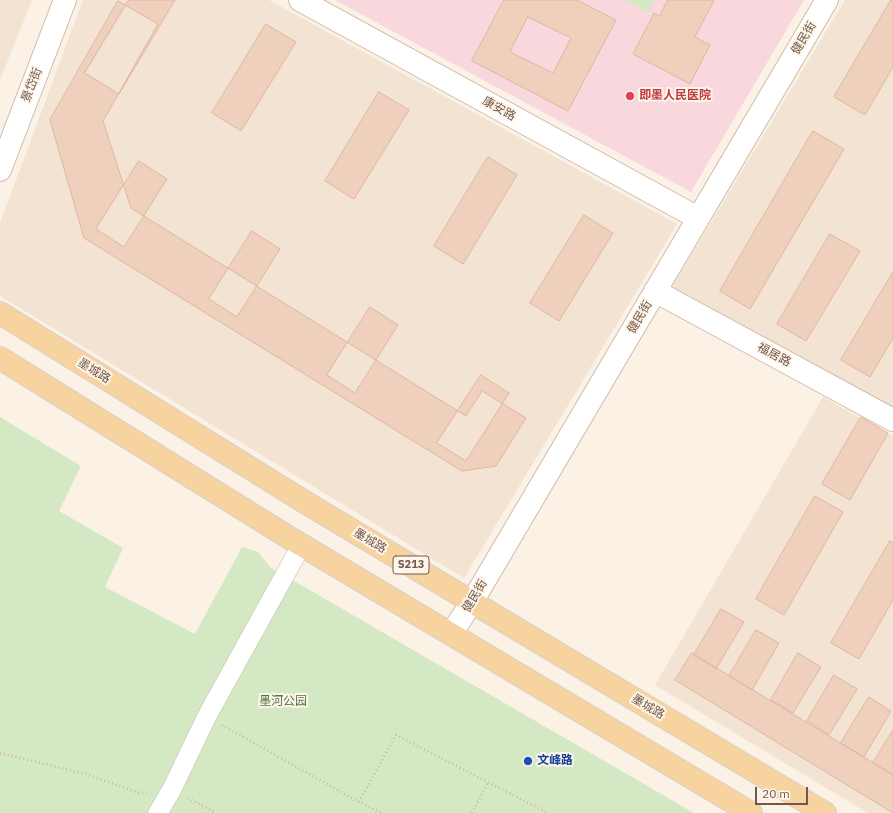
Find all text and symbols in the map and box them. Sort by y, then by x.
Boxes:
street label: 健民街 [789,19,819,57]
street label: 景岱街 [19,66,45,104]
place label: 即墨人民医院 [639,89,711,103]
marker: 即墨人民医院 [624,90,636,102]
street label: 康安路 [480,94,518,124]
street label: 健民街 [625,298,655,336]
street label: 福居路 [755,340,793,370]
street label: 墨城路 [75,355,113,387]
street label: 墨城路 [351,526,389,556]
road number: S213 [393,556,429,574]
street label: 健民街 [460,577,490,615]
street label: 墨城路 [629,692,667,722]
park label: 墨河公园 [259,695,307,709]
place label: 文峰路 [537,754,573,768]
marker: 文峰路 [522,755,534,767]
scale bar [757,779,810,805]
text: 20 m [762,786,790,801]

